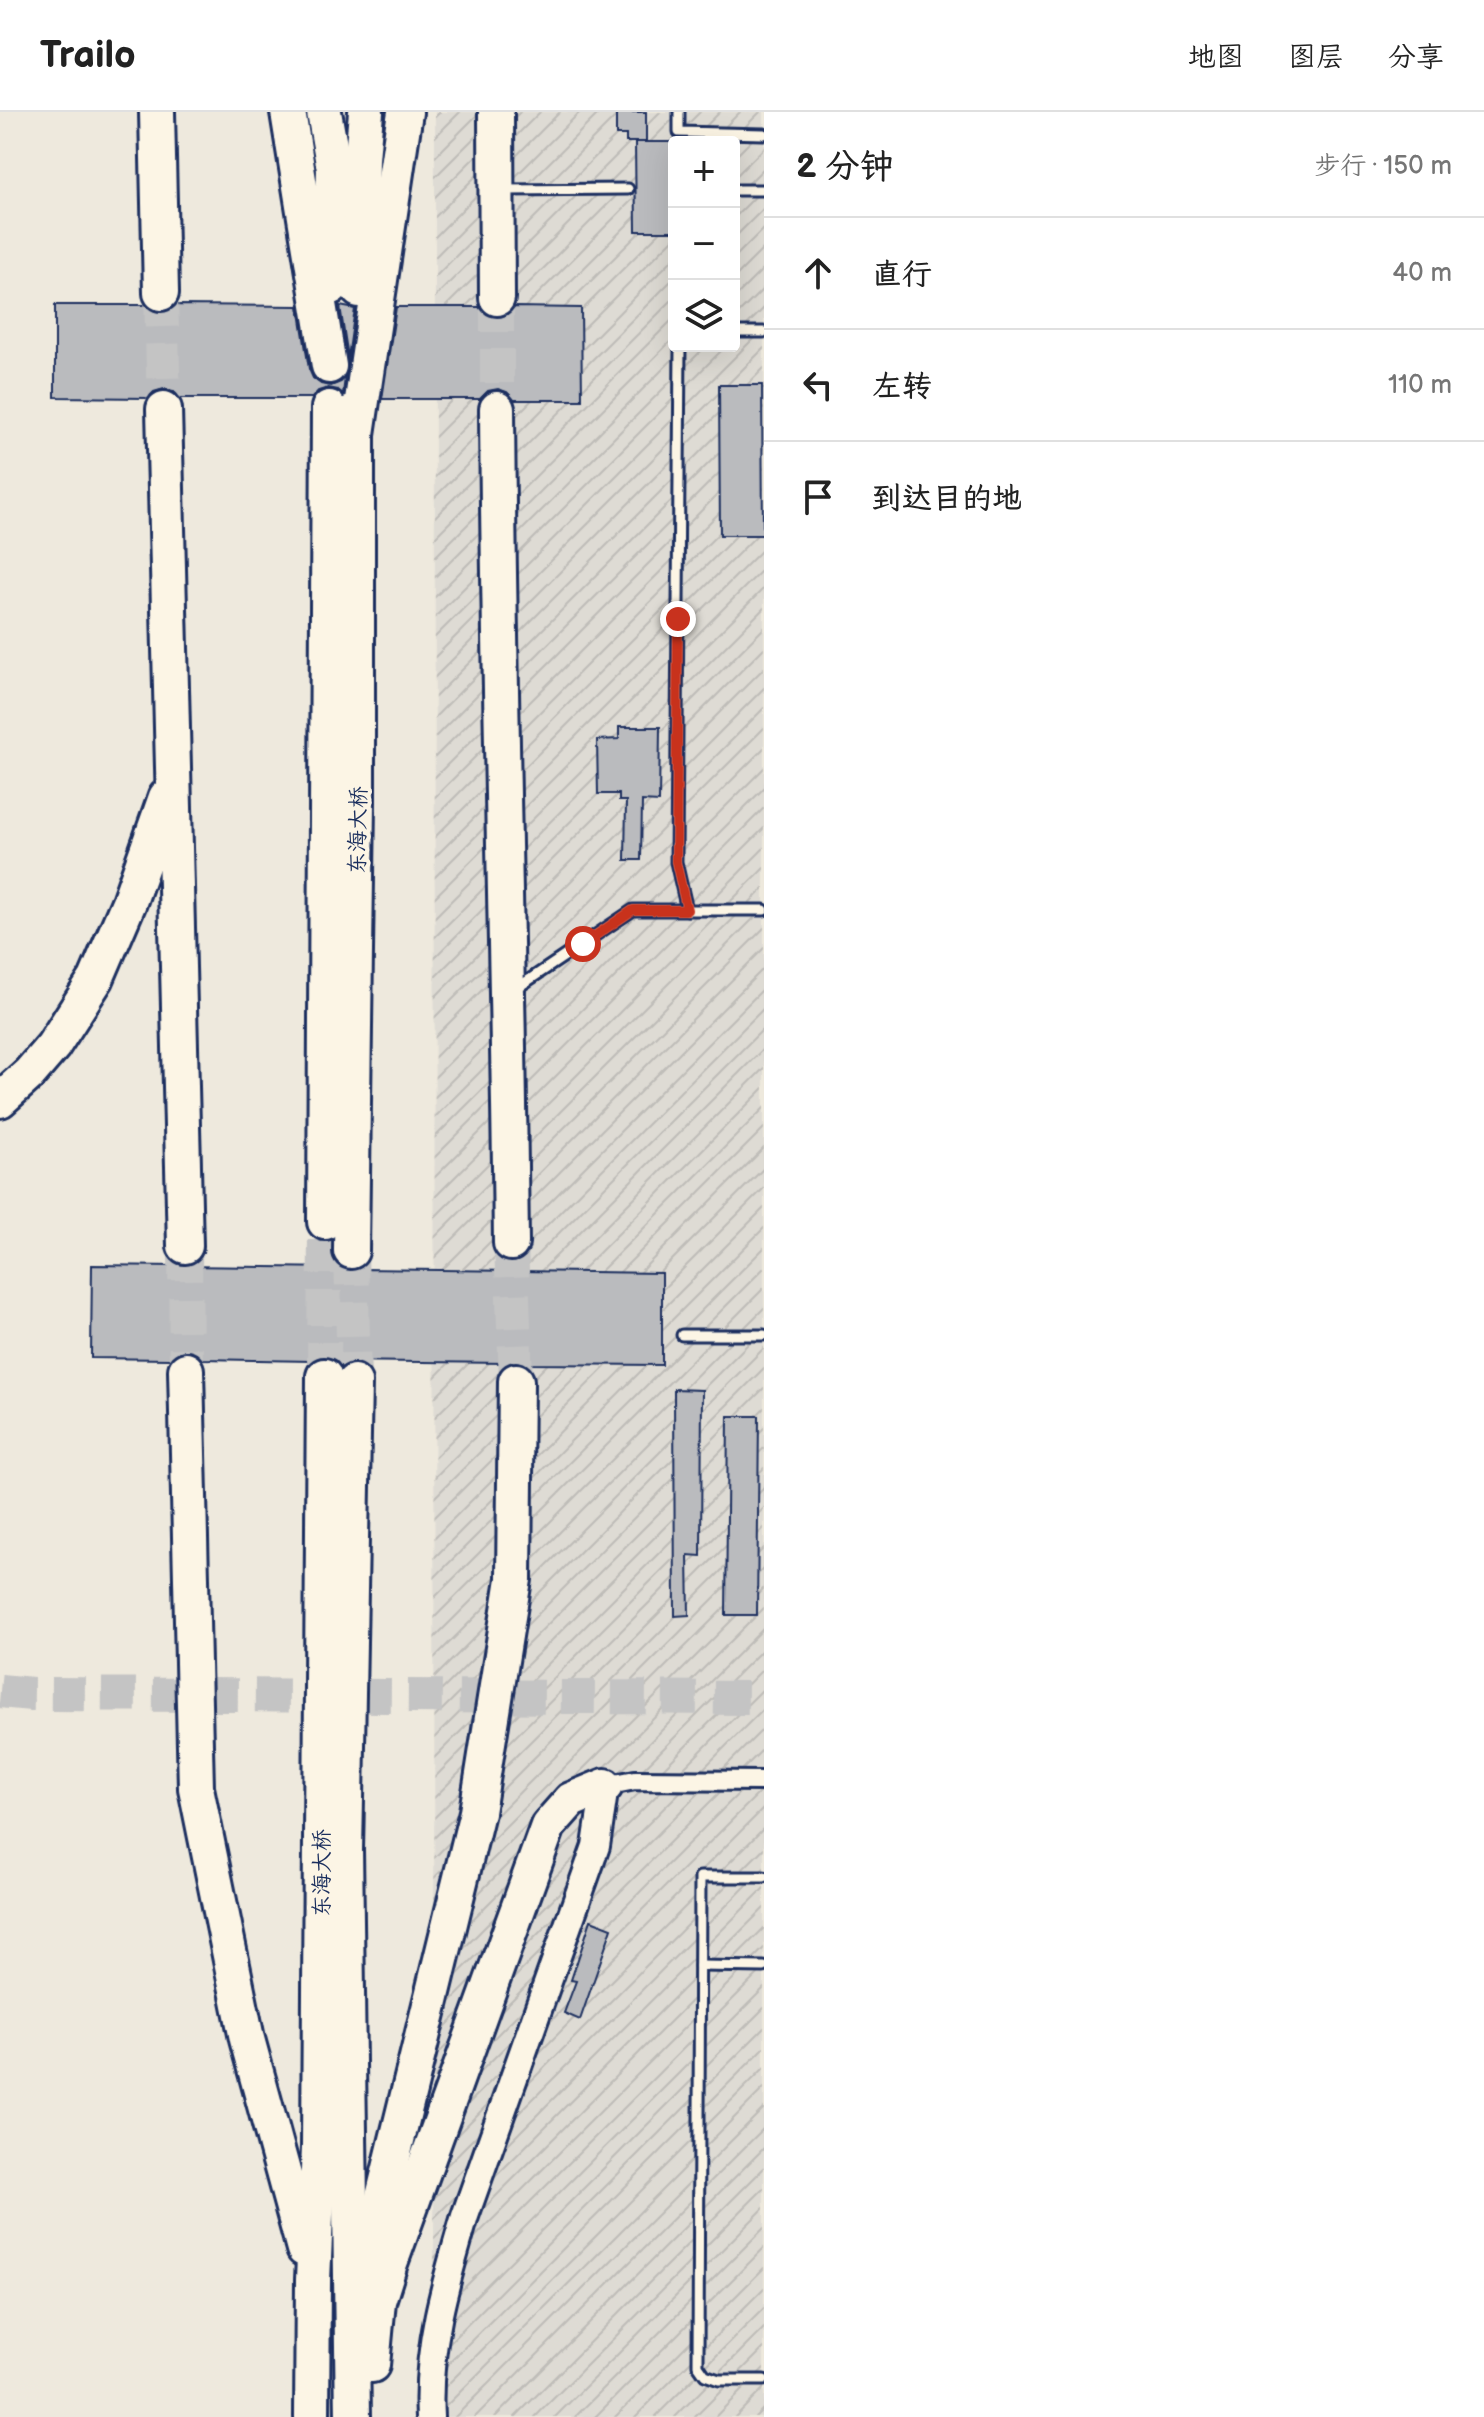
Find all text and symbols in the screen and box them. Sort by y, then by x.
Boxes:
text: Trailo [40,33,136,78]
text: 地图 [1188,41,1244,74]
text: 图层 [1288,41,1344,74]
text: 分享 [1388,41,1444,74]
map controls [668,136,740,352]
button: + [668,136,740,208]
text: 2 分钟 [796,146,894,187]
text: 步行 · 150 m [1314,151,1452,182]
button: − [668,208,740,280]
icon: ahead [796,251,840,295]
text: 直行 [872,257,932,293]
text: 40 m [1392,258,1452,289]
button: layers [668,280,740,352]
icon: left [796,363,840,407]
text: 左转 [872,369,932,405]
text: 110 m [1388,370,1452,401]
icon: arrive [796,475,840,519]
text: 到达目的地 [872,481,1022,517]
route end [660,601,696,637]
street label: 东海大桥 [344,786,373,874]
route start [565,926,601,962]
street label: 东海大桥 [309,1829,336,1917]

